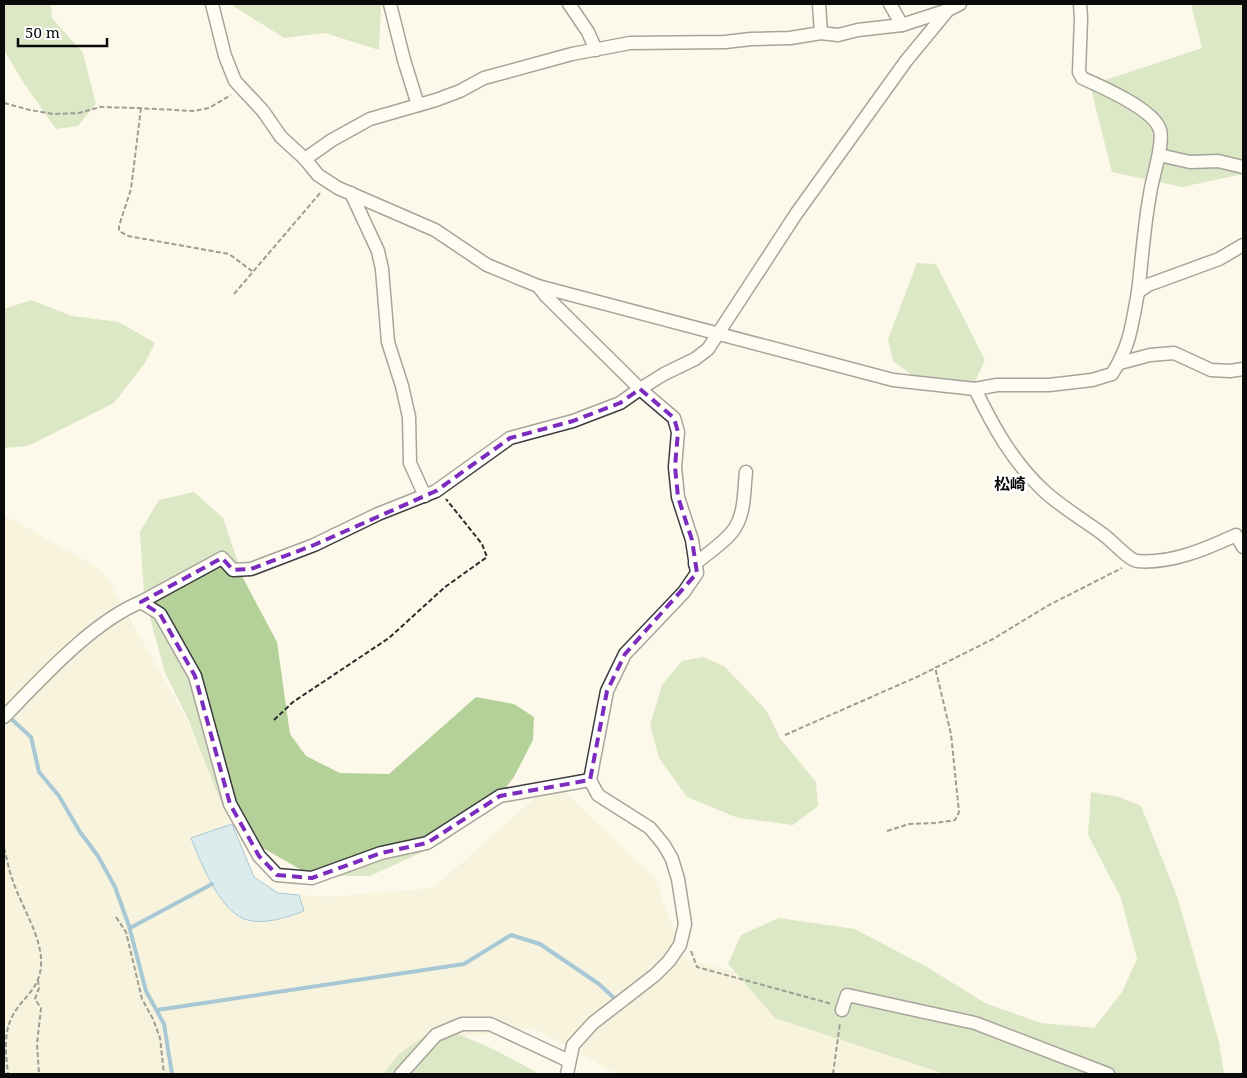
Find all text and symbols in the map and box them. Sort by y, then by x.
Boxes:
scale bar [18,15,106,47]
text: 50 m [25,22,60,42]
district label: 松崎 [994,473,1026,495]

